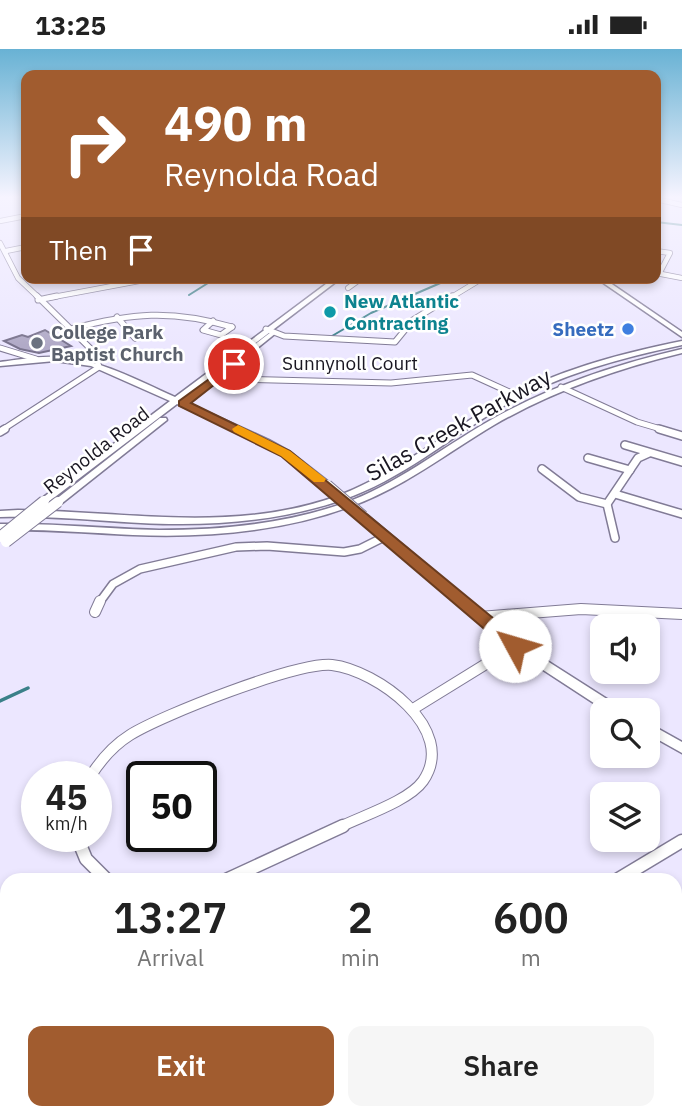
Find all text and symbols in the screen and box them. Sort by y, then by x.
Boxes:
text: 13:25 [35,8,106,42]
text: 490 m [164,91,308,154]
icon: right [49,98,140,189]
text: Reynolda Road [164,153,379,195]
icon: arrive [122,231,160,269]
text: Then [49,233,108,267]
place label: New Atlantic Contracting [344,289,459,335]
marker: New Atlantic Contracting [322,304,338,320]
place label: Sheetz [552,317,614,341]
place label: College Park Baptist Church [51,320,184,366]
marker: Sheetz [620,321,636,337]
pin [204,334,264,394]
marker: College Park Baptist Church [29,335,45,351]
icon: arrive [215,345,253,383]
street label: Sunnynoll Court [282,351,418,375]
street label: Silas Creek Parkway [360,360,556,487]
street label: Reynolda Road [38,401,154,499]
position arrow [478,609,552,683]
map controls [590,614,660,852]
button: sound [590,614,660,684]
button: search [590,698,660,768]
speed limit sign: 50 [126,761,217,852]
text: 45 [45,774,88,820]
button: layers [590,782,660,852]
text: km/h [45,812,88,835]
text: 13:27 [113,890,228,945]
text: 2 [348,890,373,945]
text: 600 [493,890,569,945]
text: Arrival [137,942,204,972]
text: min [341,942,380,972]
text: m [521,942,541,972]
button: Exit [28,1026,334,1106]
button: Share [348,1026,654,1106]

